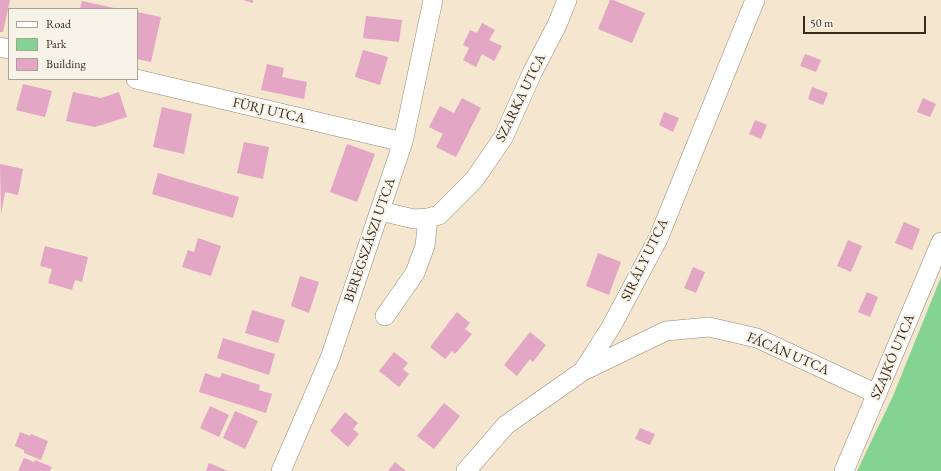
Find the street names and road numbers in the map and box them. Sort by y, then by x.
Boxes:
street label: SZARKA UTCA [492,51,550,145]
street label: FÜRJ UTCA [231,94,307,128]
street label: BEREGSZÁSZI UTCA [341,176,399,304]
street label: SIRÁLY UTCA [618,216,672,304]
street label: SZAJKÓ UTCA [867,312,919,402]
street label: FÁCÁN UTCA [744,329,832,379]

